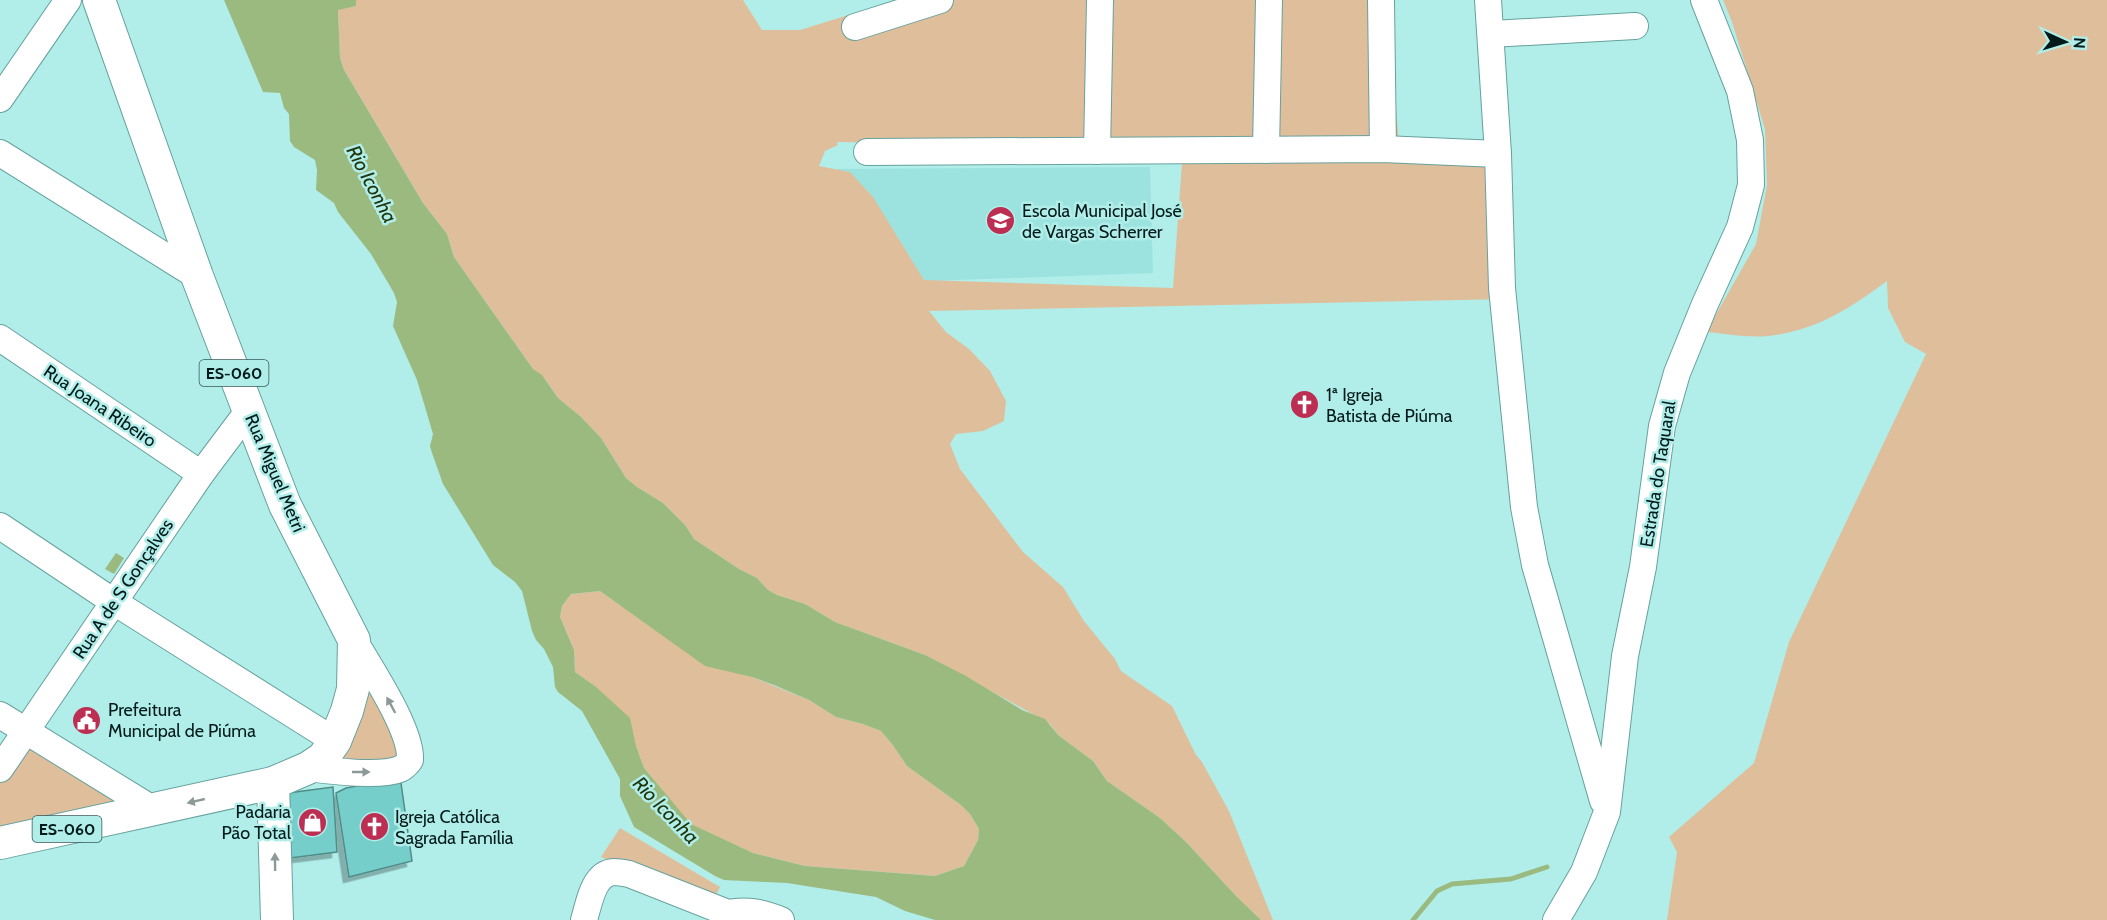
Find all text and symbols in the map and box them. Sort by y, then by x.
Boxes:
north arrow [2035,12,2095,72]
text: N [2070,37,2089,49]
water label: Rio Iconha [342,141,402,227]
place label: Escola Municipal José de Vargas Scherrer [1022,200,1182,243]
school or university icon: Escola Municipal José de Vargas Scherrer [985,205,1017,237]
street label: Rua Joana Ribeiro [39,360,161,452]
road number: ES-060 [200,360,268,386]
place label: 1ª Igreja Batista de Piúma [1326,384,1453,427]
church icon: 1ª Igreja Batista de Piúma [1289,389,1321,421]
street label: Estrada do Taquaral [1636,399,1681,549]
street label: Rua Miguel Metri [240,411,310,535]
street label: Rua A de S Gonçalves [68,515,178,663]
one-way arrow [386,697,396,714]
place label: Prefeitura Municipal de Piúma [108,699,256,742]
public building icon: Prefeitura Municipal de Piúma [71,704,103,736]
one-way arrow [352,767,371,777]
water label: Rio Iconha [628,771,704,849]
one-way arrow [187,796,205,806]
place label: Padaria Pão Total [221,801,292,844]
shop icon: Padaria Pão Total [296,806,328,838]
place label: Igreja Católica Sagrada Família [395,806,514,849]
church icon: Igreja Católica Sagrada Família [358,811,390,843]
road number: ES-060 [32,816,101,842]
one-way arrow [270,852,280,871]

